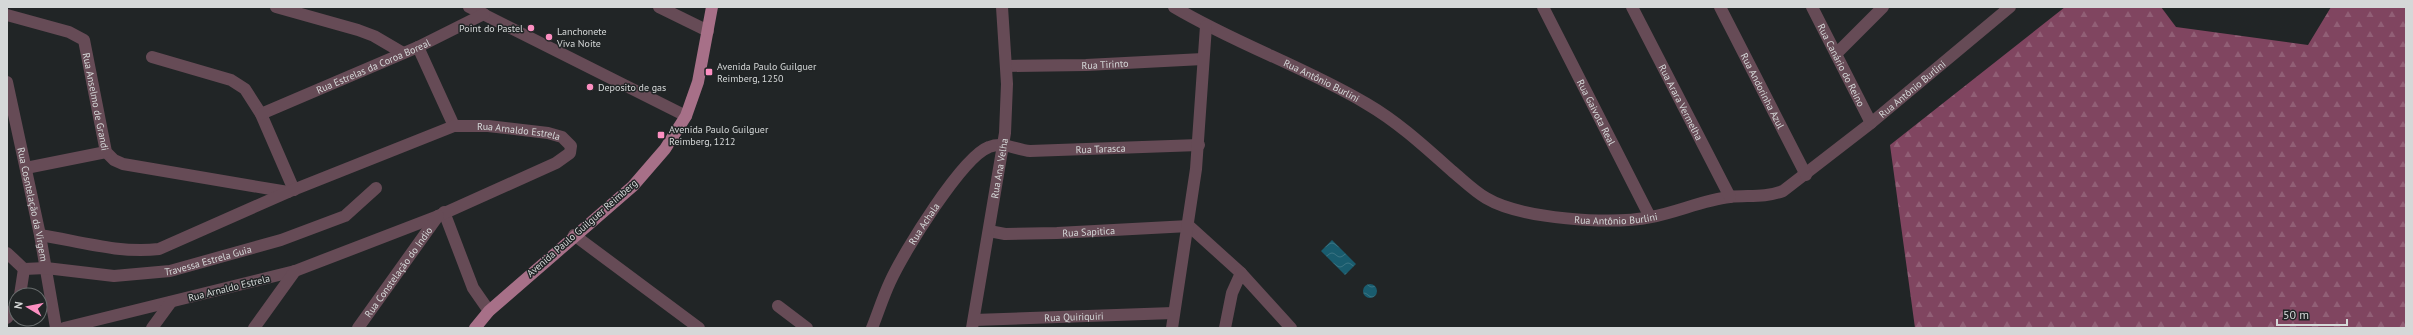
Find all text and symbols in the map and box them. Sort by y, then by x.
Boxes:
street label: Rua Canário do Reino [1815,21,1868,109]
place label: Point do Pastel [459,22,523,35]
marker: Point do Pastel [526,23,536,33]
place label: Lanchonete Viva Noite [556,25,607,50]
marker: Lanchonete Viva Noite [544,32,554,42]
street label: Rua Estrelas da Coroa Boreal [314,35,432,96]
street label: Rua Anselmo de Grandi [80,51,112,152]
street label: Rua Andorinha Azul [1738,51,1788,131]
street label: Rua Tirinto [1081,56,1129,72]
street label: Rua Antônio Burlini [1282,56,1362,105]
street label: Rua Antônio Burlini [1876,57,1948,120]
place label: Avenida Paulo Guilguer Reimberg, 1250 [717,60,817,85]
street label: Rua Arara Vermelha [1656,62,1706,142]
marker: Avenida Paulo Guilguer Reimberg, 1250 [704,67,714,77]
street label: Rua Gaivota Real [1574,77,1619,147]
place label: Deposito de gas [598,81,666,94]
marker: Deposito de gas [585,82,595,92]
street label: Rua Arnaldo Estrela [477,120,562,143]
place label: Avenida Paulo Guilguer Reimberg, 1212 [669,123,769,148]
marker: Avenida Paulo Guilguer Reimberg, 1212 [656,130,666,140]
street label: Rua Ana Velha [988,137,1011,199]
street label: Rua Tarasca [1075,141,1126,156]
street label: Rua Cosntelação da Virgem [15,146,51,262]
street label: Avenida Paulo Guilguer Reimberg [524,176,640,280]
street label: Rua Achala [905,200,942,247]
street label: Rua Antônio Burlini [1574,209,1659,227]
street label: Rua Sapitica [1062,223,1115,239]
street label: Rua Constelação do Indio [361,224,435,320]
street label: Travessa Estrela Guia [164,242,253,278]
street label: Rua Arnaldo Estrela [187,272,271,304]
north arrow [8,287,48,327]
text: N [11,300,26,310]
scale bar [2277,301,2347,327]
text: 50 m [2283,307,2309,322]
street label: Rua Quiriquiri [1044,309,1104,324]

